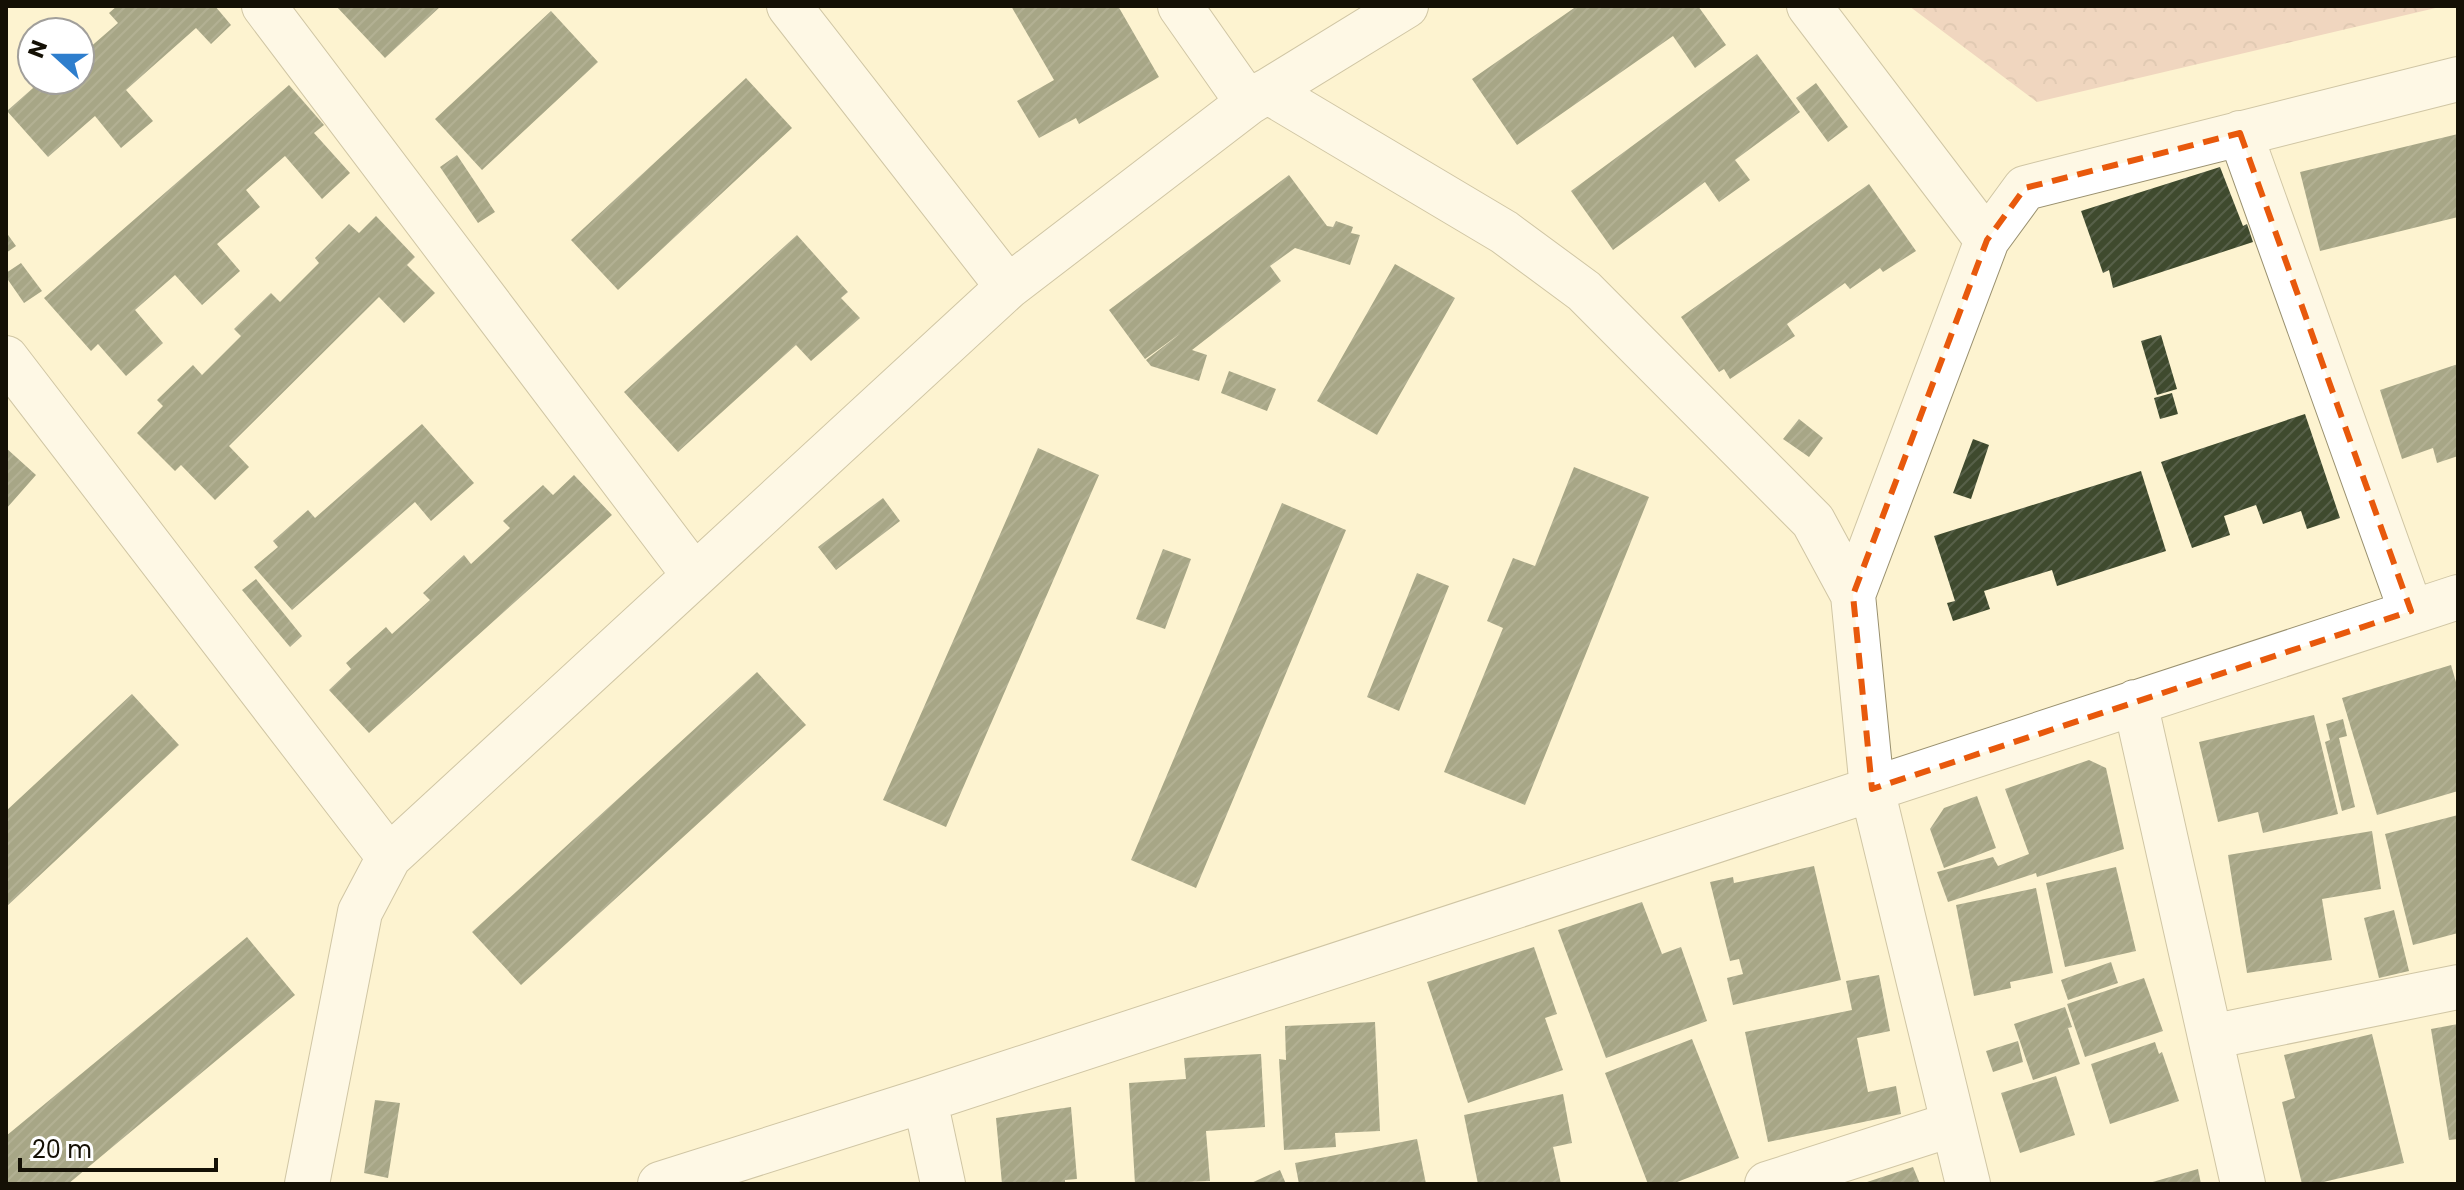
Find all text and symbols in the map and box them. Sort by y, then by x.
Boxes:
north arrow [16,16,96,96]
text: N [20,36,55,62]
scale bar [20,1122,216,1172]
text: 20 m [32,1133,92,1166]

